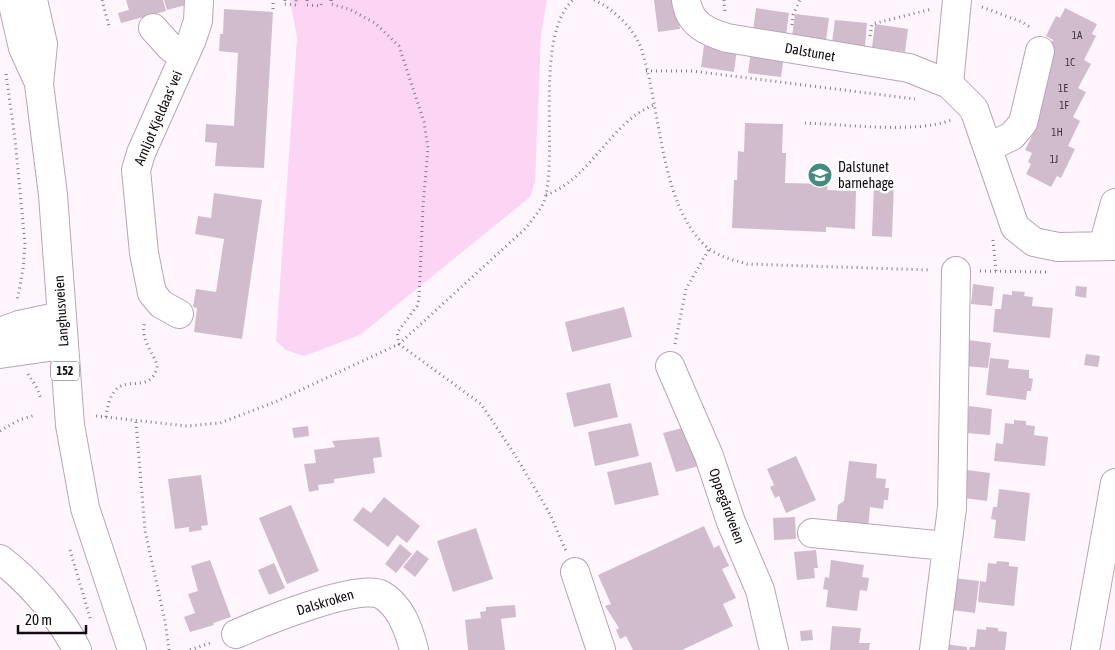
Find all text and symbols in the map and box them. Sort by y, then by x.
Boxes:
house number: 1A [1072,29,1083,41]
street label: Dalstunet [784,40,836,64]
house number: 1C [1065,56,1075,68]
street label: Arnljot Kjeldaas' vei [131,68,185,168]
house number: 1E [1058,82,1068,94]
house number: 1F [1059,99,1069,111]
house number: 1H [1051,126,1063,138]
house number: 1J [1050,153,1058,165]
place label: Dalstunet barnehage [838,159,894,191]
school or university icon: Dalstunet barnehage [807,162,833,188]
street label: Langhusveien [51,275,71,347]
road number: 152 [51,362,79,381]
street label: Oppegårdveien [706,466,748,546]
street label: Dalskroken [294,586,356,618]
scale bar [18,602,85,634]
text: 20 m [25,611,52,628]

